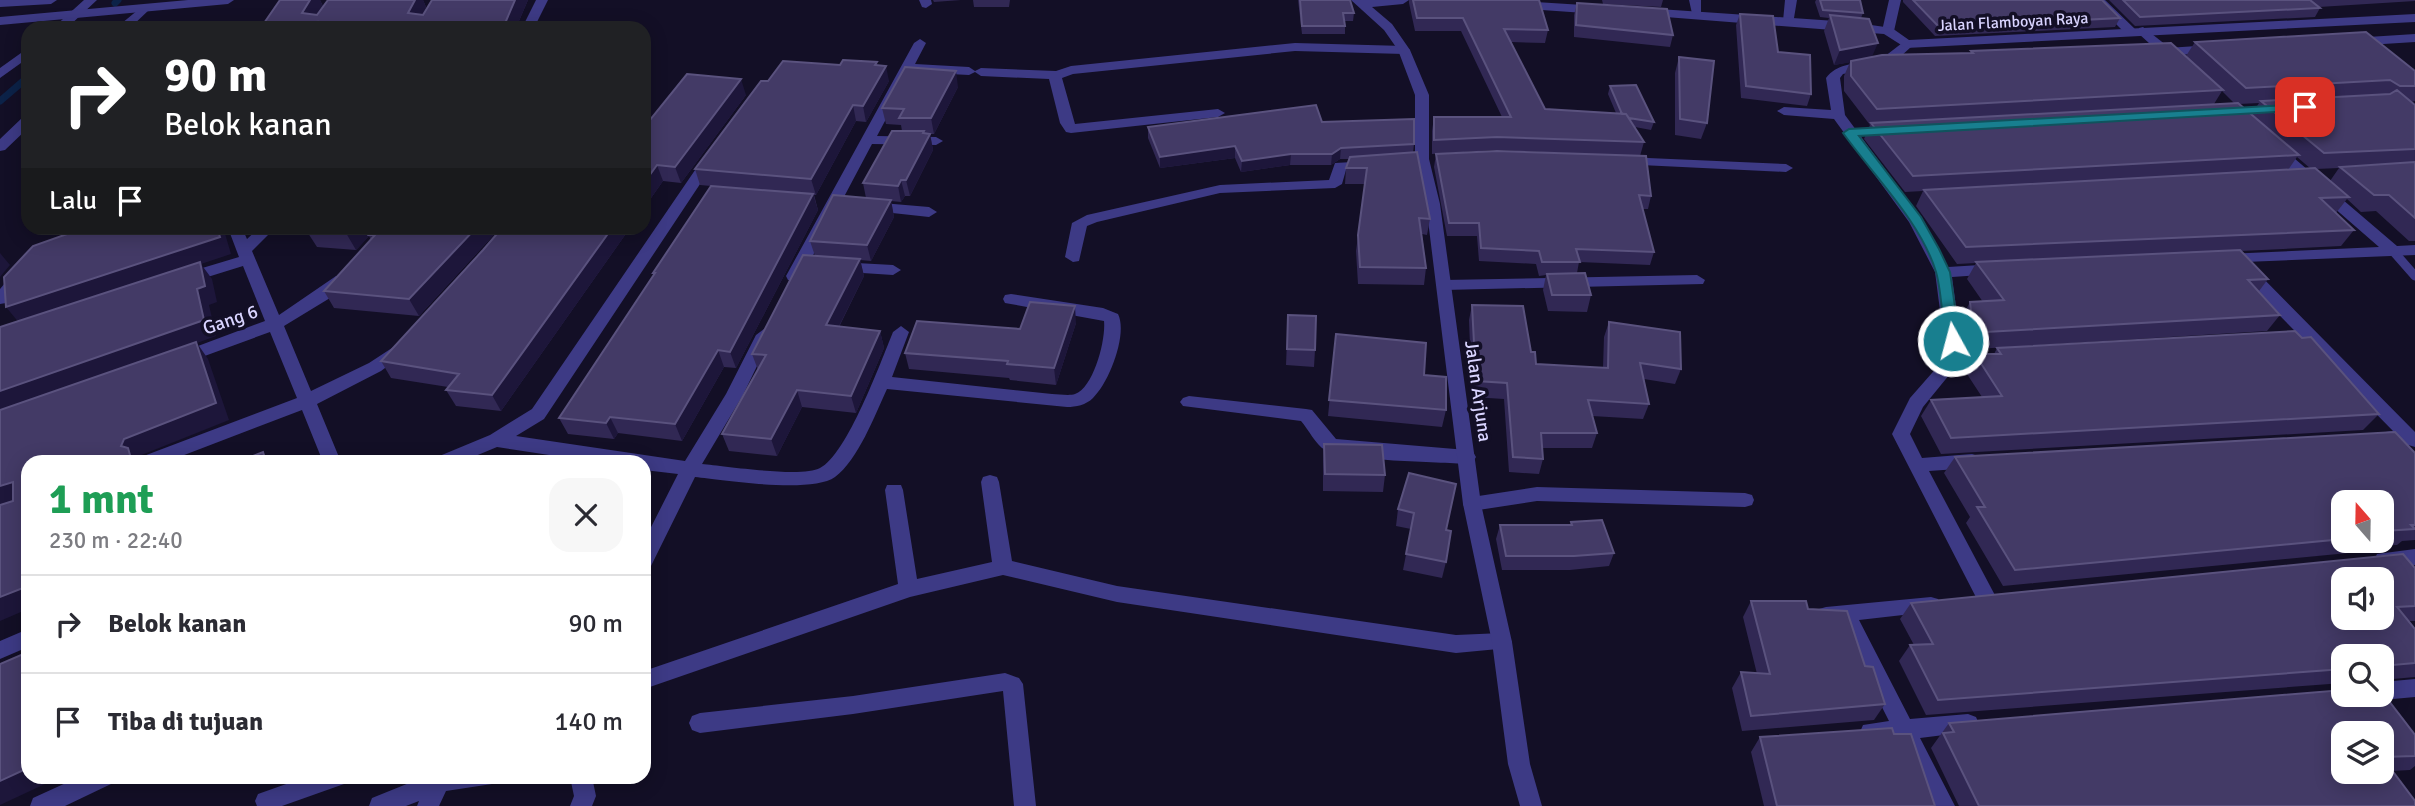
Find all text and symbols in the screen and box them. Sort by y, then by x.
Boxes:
street label: Jalan Flamboyan Raya [1937,8,2089,36]
text: 90 m [164,45,267,105]
icon: right [49,49,140,140]
pin [2275,77,2335,137]
icon: arrive [2286,88,2324,126]
text: Belok kanan [164,105,332,144]
icon: arrive [111,182,149,220]
text: Lalu [49,185,97,217]
street label: Gang 6 [200,299,261,341]
position arrow [1916,304,1990,378]
street label: Jalan Arjuna [1459,339,1497,443]
text: 1 mnt [49,474,154,525]
button: close [549,478,623,552]
north arrow [2331,490,2394,553]
map controls [2331,490,2394,784]
text: 230 m · 22:40 [49,526,183,555]
button: sound [2331,567,2394,630]
icon: right [49,605,87,643]
text: Belok kanan [108,608,246,640]
text: 90 m [568,608,623,640]
button: search [2331,644,2394,707]
icon: arrive [49,703,87,741]
text: Tiba di tujuan [108,706,263,738]
text: 140 m [554,706,623,738]
button: layers [2331,721,2394,784]

